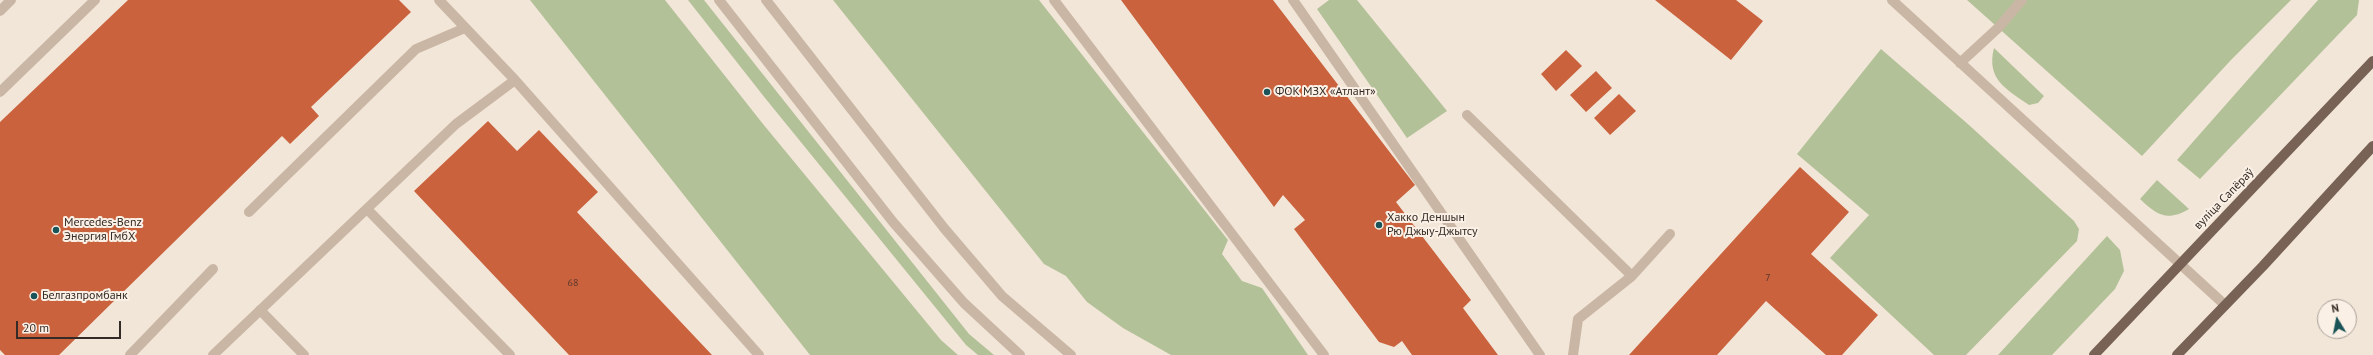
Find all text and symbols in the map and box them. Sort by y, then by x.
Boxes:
place label: ФОК МЗХ «Атлант» [1275,85,1376,99]
marker: ФОК МЗХ «Атлант» [1262,87,1272,97]
street label: вуліца Сапёраў [2191,165,2257,233]
place label: Хакко Деншын Рю Джыу-Джытсу [1387,211,1478,239]
place label: Mercedes-Benz Энергия ГмбХ [64,216,142,244]
marker: Хакко Деншын Рю Джыу-Джытсу [1374,220,1384,230]
marker: Mercedes-Benz Энергия ГмбХ [51,225,61,235]
house number: 7 [1765,272,1771,284]
house number: 68 [568,277,578,289]
place label: Белгазпромбанк [42,289,128,303]
marker: Белгазпромбанк [29,291,39,301]
north arrow [2317,299,2357,339]
text: N [2330,301,2340,316]
scale bar [18,313,123,339]
text: 20 m [23,320,49,335]

